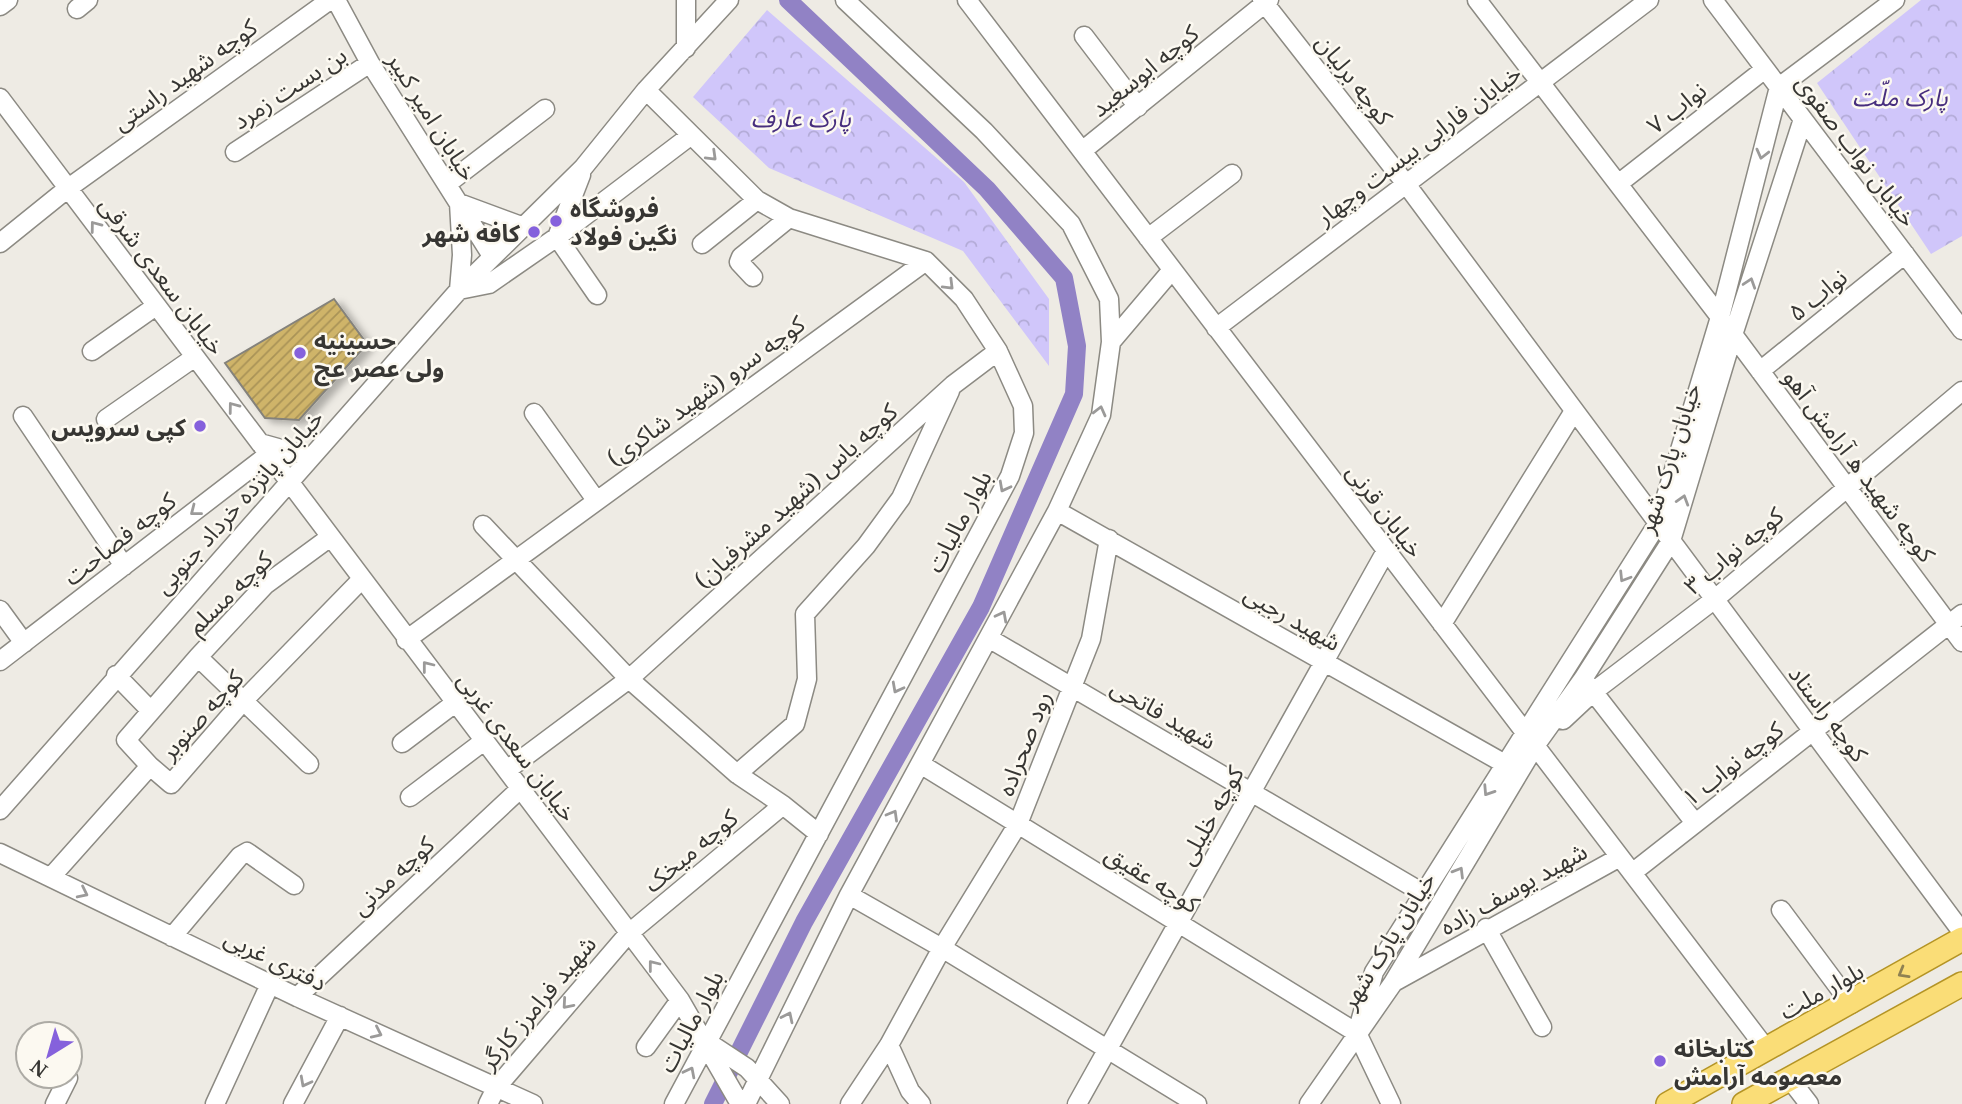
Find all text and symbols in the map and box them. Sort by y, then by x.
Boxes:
street label: کوچه شهید راستی [105,10,264,138]
street label: کوچه ابوسعید [1083,16,1206,124]
street label: کوچه برلیان [1309,27,1402,132]
street label: بن بست زمرد [225,38,353,136]
street label: خیابان امیر کبیر [380,45,486,187]
street label: خیابان فارابی بیست وچهار [1308,56,1528,233]
street label: خیابان نواب صفوی [1789,67,1925,233]
street label: نواب ۷ [1639,73,1713,141]
park label: پارک ملّت [1852,79,1948,114]
park label: پارک عارف [751,101,852,135]
one-way arrow [1756,147,1770,159]
one-way arrow [703,148,716,161]
street label: خیابان سعدی شرقی [92,189,234,361]
place label: فروشگاه نگین فولاد [570,191,677,252]
marker: فروشگاه نگین فولاد [548,213,564,229]
place label: کافه شهر [421,216,521,249]
one-way arrow [91,222,104,234]
marker: کافه شهر [526,224,542,240]
street label: نواب ۵ [1780,260,1854,328]
one-way arrow [941,277,954,290]
one-way arrow [1741,277,1756,289]
street label: کوچه سرو (شهید شاکری) [599,306,812,473]
place label: حسینیه ولی عصر عج [314,323,444,387]
marker: حسینیه ولی عصر عج [292,345,308,361]
street label: کوچه شهید ه آرامش آهو [1776,362,1944,569]
street label: خیابان پارک شهر [1628,379,1708,538]
street label: کوچه یاس (شهید مشرفیان) [686,394,905,595]
street label: خیابان پانزده خرداد جنوبی [146,401,330,601]
one-way arrow [228,403,241,415]
one-way arrow [1092,405,1107,417]
place label: کپی سرویس [51,410,187,443]
marker: کپی سرویس [192,418,208,434]
street label: خیابان قرنی [1340,456,1432,564]
street label: بلوار مالیات [917,464,999,578]
one-way arrow [999,480,1012,493]
street label: کوچه فصاحت [56,483,183,592]
one-way arrow [1675,494,1690,506]
street label: کوچه نواب ۳ [1676,498,1791,601]
one-way arrow [191,502,203,515]
street label: کوچه مسلم [179,542,281,642]
one-way arrow [1619,570,1632,583]
street label: شهید رجبی [1238,576,1348,658]
one-way arrow [994,610,1008,623]
street label: کوچه راستاد [1782,658,1877,769]
street label: کوچه صنوبر [151,661,251,767]
one-way arrow [423,662,436,674]
street label: خیابان سعدی غربی [451,664,585,828]
street label: شهید فاتحی [1105,670,1223,756]
one-way arrow [892,681,905,693]
street label: رود صحراده [988,686,1058,800]
street label: کوچه نواب ۱ [1674,712,1791,813]
street label: کوچه خلیلی [1169,759,1251,870]
one-way arrow [1484,783,1497,796]
street label: کوچه میخک [636,800,745,899]
one-way arrow [885,810,898,823]
street label: کوچه مدنی [343,827,442,922]
street label: شهید یوسف زاده [1433,834,1593,942]
street label: کوچه عقیق [1099,836,1207,921]
street label: خیابان پارک شهر [1331,865,1442,1016]
one-way arrow [1451,867,1464,880]
one-way arrow [76,885,88,899]
street label: دفتری غربی [219,920,333,998]
street label: شهید فرامرز کارگر [471,928,603,1077]
street label: بلوار ملت [1773,953,1869,1027]
one-way arrow [648,961,661,973]
street label: بلوار مالیات [649,964,731,1078]
one-way arrow [1898,965,1911,978]
one-way arrow [563,996,575,1009]
one-way arrow [780,1012,794,1024]
north arrow [14,1020,84,1090]
one-way arrow [370,1025,382,1039]
place label: کتابخانه معصومه آرامش [1674,1031,1842,1092]
marker: کتابخانه معصومه آرامش [1652,1053,1668,1069]
text: N [25,1054,53,1083]
one-way arrow [682,1067,695,1080]
one-way arrow [300,1074,313,1087]

